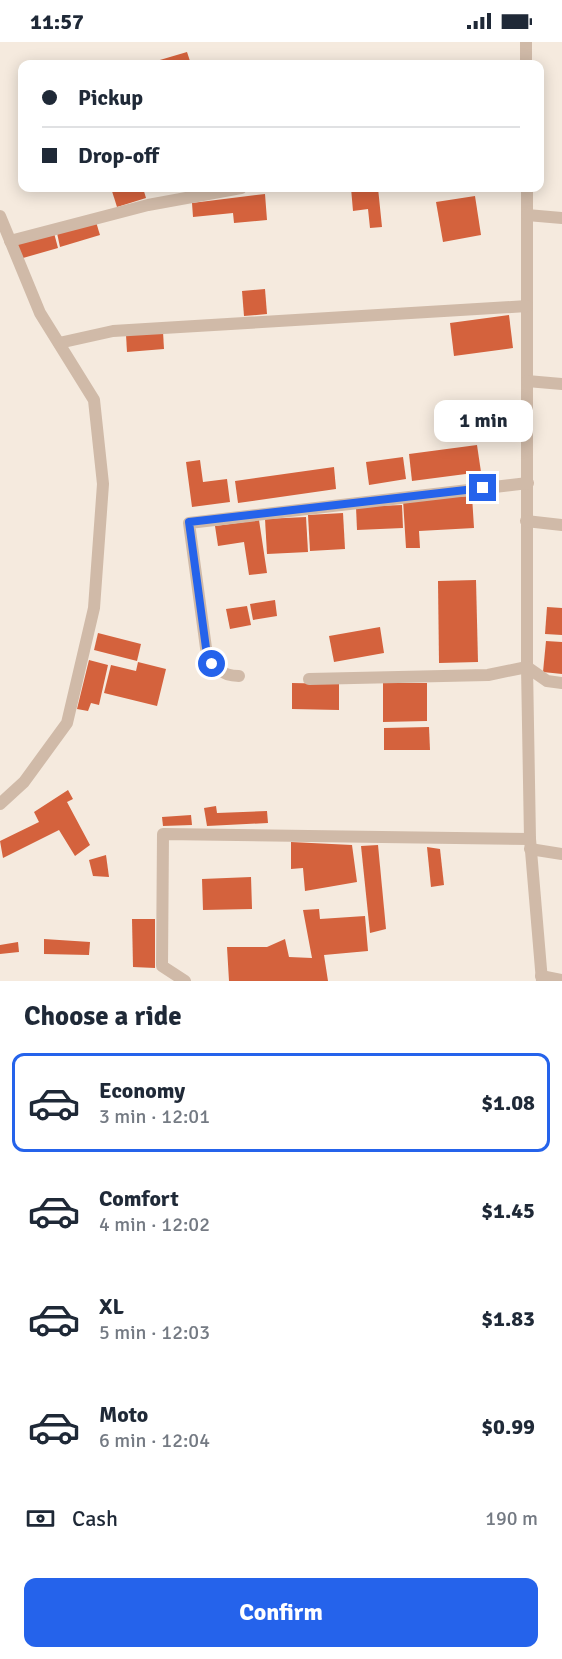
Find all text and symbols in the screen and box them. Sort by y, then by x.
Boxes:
text: 11:57 [30,8,84,35]
text: Pickup [78,84,143,111]
text: Drop-off [78,142,159,169]
callout: 1 min [434,401,532,443]
text: 1 min [459,408,508,433]
route end [469,474,496,501]
route start [198,650,225,677]
text: Choose a ride [24,1000,182,1033]
icon: car [27,1076,81,1130]
text: Economy [99,1077,185,1104]
text: $1.08 [481,1089,535,1116]
text: 3 min · 12:01 [99,1104,210,1129]
icon: car [27,1184,81,1238]
text: Comfort [99,1185,179,1212]
text: $1.45 [481,1197,535,1224]
text: 4 min · 12:02 [99,1212,210,1237]
icon: car [27,1292,81,1346]
text: XL [99,1293,124,1320]
text: $1.83 [481,1305,535,1332]
text: 5 min · 12:03 [99,1320,210,1345]
icon: car [27,1400,81,1454]
text: Moto [99,1401,148,1428]
text: $0.99 [481,1413,535,1440]
text: 6 min · 12:04 [99,1428,210,1453]
icon: cash [24,1502,57,1535]
text: Cash [72,1505,118,1532]
text: 190 m [485,1506,538,1531]
button: Confirm [24,1578,538,1647]

